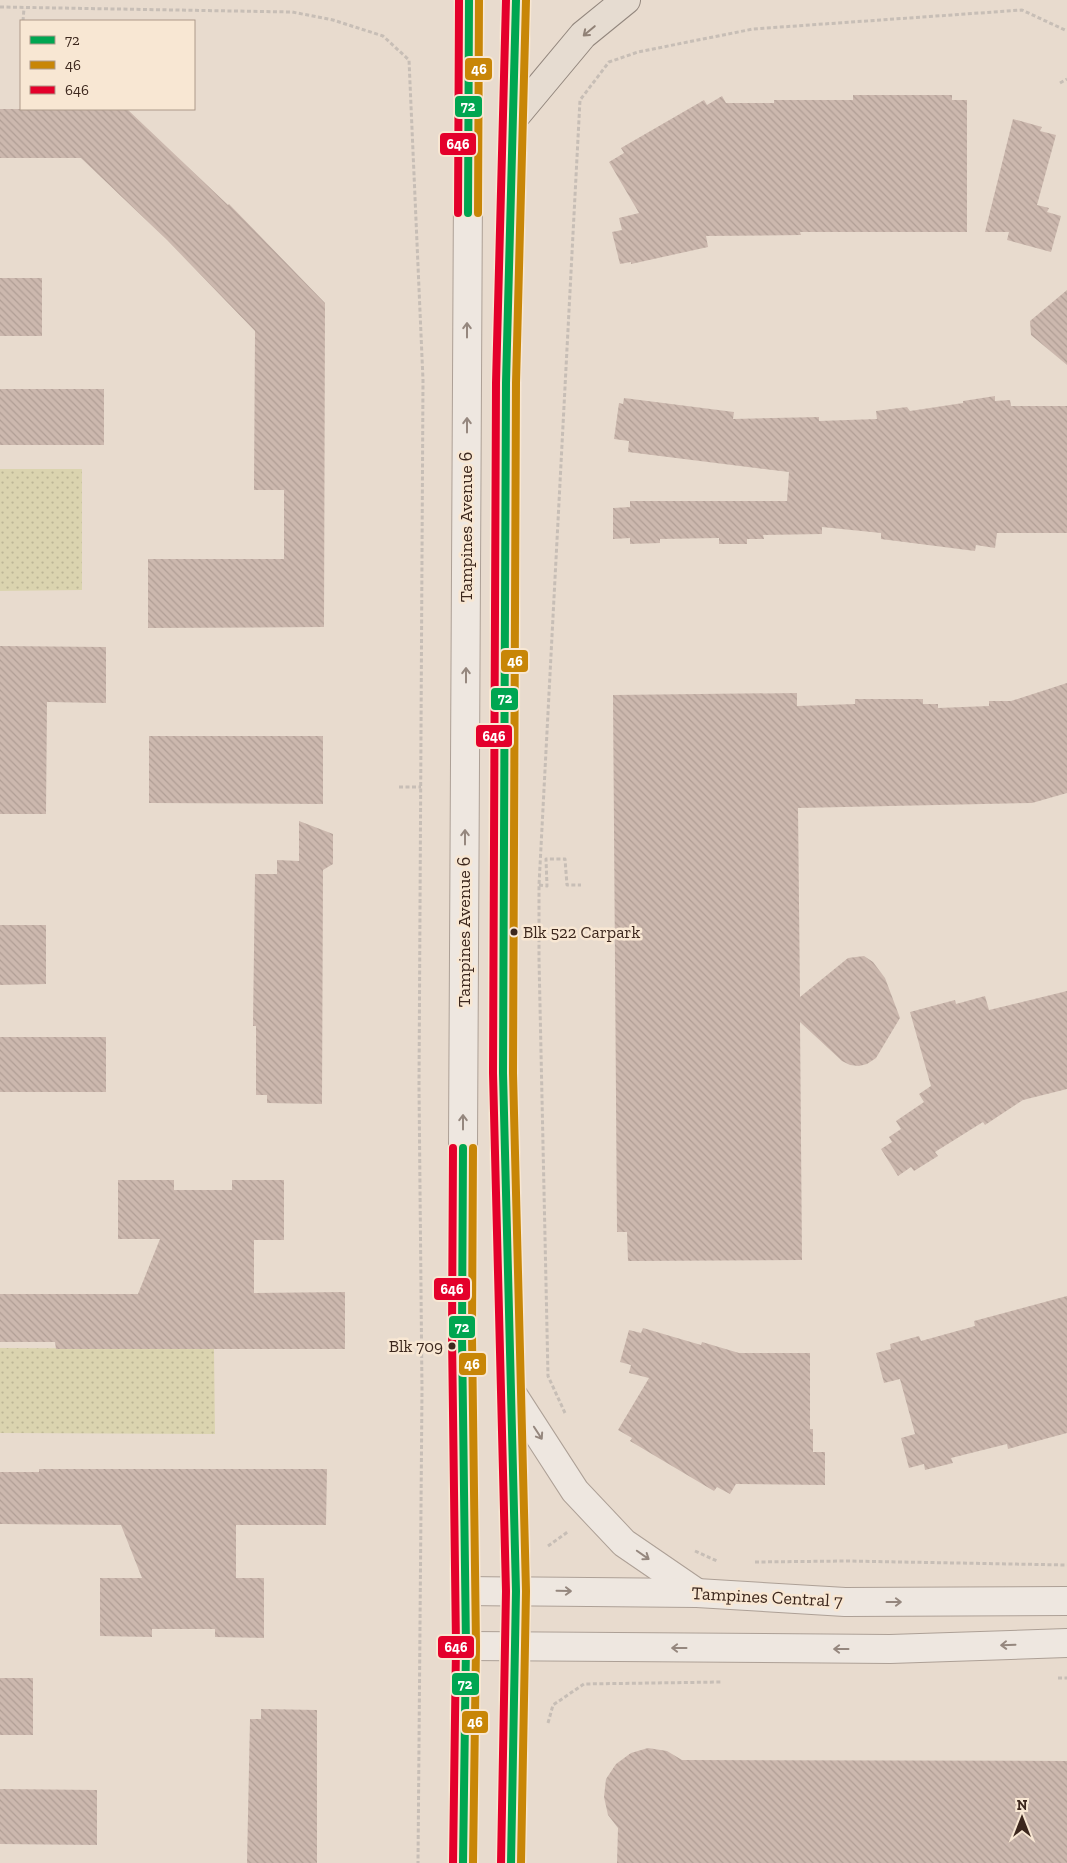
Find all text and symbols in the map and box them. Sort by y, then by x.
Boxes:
legend [20,20,195,110]
one-way arrow [582,25,595,36]
text: 72 [65,31,80,49]
text: 46 [65,56,81,74]
line badge: 46 [464,57,493,81]
text: 46 [471,61,487,78]
text: 646 [65,81,89,99]
line badge: 72 [454,95,483,118]
text: 72 [461,98,476,115]
line badge: 646 [439,132,477,156]
text: 646 [447,136,470,153]
one-way arrow [462,322,472,338]
one-way arrow [462,417,472,434]
street label: Tampines Avenue 6 [455,452,477,602]
line badge: 46 [500,649,529,673]
text: 46 [507,653,523,670]
one-way arrow [461,667,471,683]
line badge: 72 [490,687,519,711]
text: 72 [498,690,513,707]
line badge: 646 [475,724,513,748]
text: 646 [483,728,506,745]
one-way arrow [460,829,470,846]
street label: Tampines Avenue 6 [453,857,475,1007]
place label: Blk 522 Carpark [523,922,640,942]
marker: Blk 522 Carpark [509,927,519,937]
one-way arrow [458,1114,468,1130]
line badge: 646 [433,1277,471,1301]
text: 646 [441,1281,464,1298]
line badge: 72 [448,1315,476,1339]
text: 72 [455,1319,470,1336]
place label: Blk 709 [389,1336,443,1356]
marker: Blk 709 [447,1341,457,1351]
line badge: 46 [458,1352,487,1376]
text: 46 [464,1356,480,1373]
one-way arrow [533,1425,543,1439]
one-way arrow [635,1550,649,1560]
street label: Tampines Central 7 [691,1582,844,1612]
one-way arrow [556,1586,572,1596]
one-way arrow [886,1597,902,1607]
line badge: 646 [437,1635,475,1659]
text: 646 [445,1639,468,1656]
one-way arrow [1000,1640,1016,1650]
one-way arrow [671,1643,687,1653]
one-way arrow [833,1644,850,1654]
line badge: 72 [451,1672,480,1696]
text: 72 [458,1676,473,1693]
line badge: 46 [461,1710,489,1734]
text: 46 [467,1714,483,1731]
north arrow [997,1793,1047,1843]
text: N [1017,1797,1028,1814]

